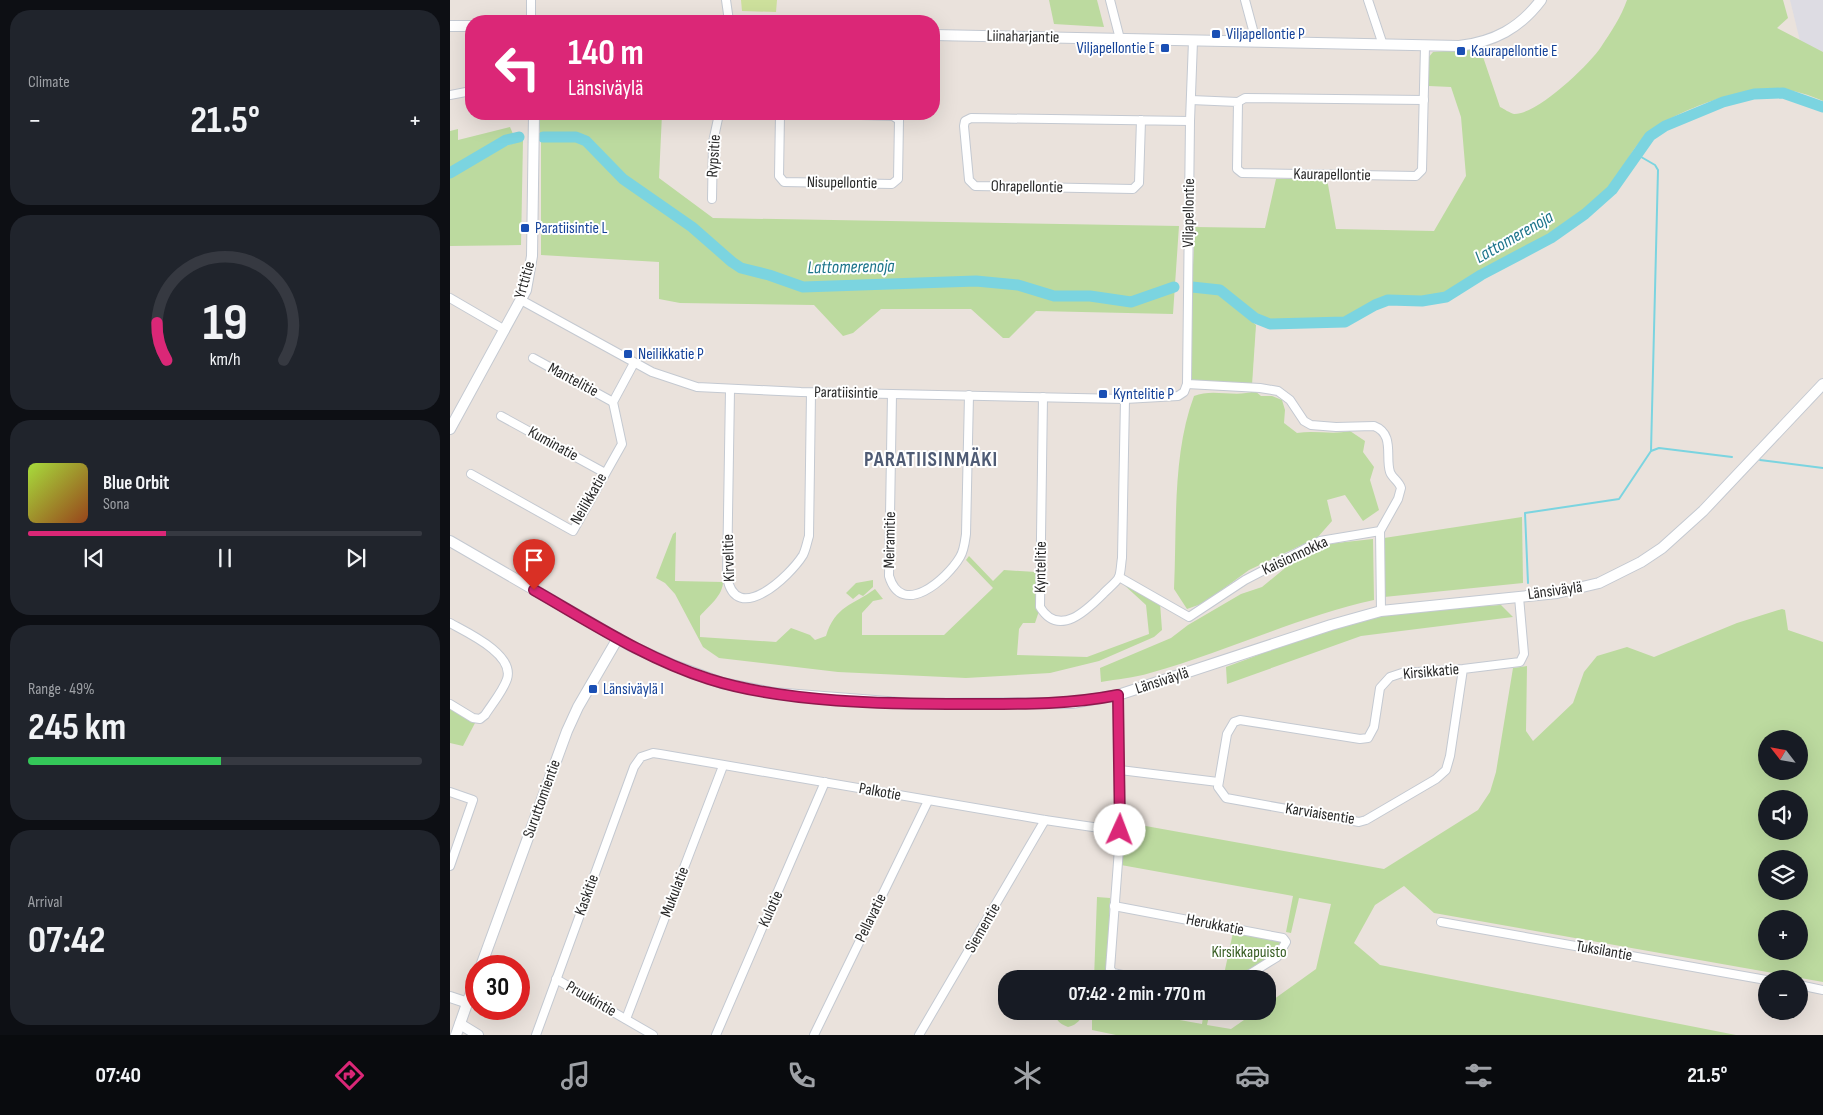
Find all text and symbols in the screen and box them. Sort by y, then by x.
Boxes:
place label: Viljapellontie P [1226,25,1305,44]
street label: Liinaharjantie [986,27,1060,47]
marker: Viljapellontie P [1210,28,1222,40]
text: 140 m [568,32,644,75]
icon: left [485,35,550,100]
place label: Viljapellontie E [1076,39,1155,58]
marker: Viljapellontie E [1159,42,1171,54]
place label: Kaurapellontie E [1471,42,1558,61]
marker: Kaurapellontie E [1455,45,1467,57]
text: Climate [28,73,70,92]
text: Länsiväylä [568,75,644,102]
text: 21.5° [190,98,260,143]
text: − [28,104,42,137]
text: + [408,104,422,137]
street label: Rypsitie [703,134,725,178]
street label: Kaurapellontie [1293,165,1371,185]
street label: Nisupellontie [807,173,877,193]
street label: Ohrapellontie [991,177,1063,197]
street label: Viljapellontie [1179,178,1199,248]
water label: Lattomerenoja [1471,206,1558,268]
place label: Paratiisintie L [535,219,608,238]
marker: Paratiisintie L [519,222,531,234]
water label: Lattomerenoja [807,256,895,278]
street label: Yrttitie [511,259,539,301]
text: 19 [202,292,248,355]
place label: Neilikkatie P [638,345,704,364]
marker: Neilikkatie P [622,348,634,360]
text: km/h [210,349,240,370]
street label: Mantelitie [545,359,601,401]
street label: Paratiisintie [814,383,878,403]
place label: Kyntelitie P [1113,385,1174,404]
marker: Kyntelitie P [1097,388,1109,400]
street label: Kuminatie [525,423,581,465]
district label: PARATIISINMÄKI [864,447,998,472]
street label: Neilikkatie [567,470,611,528]
text: Blue Orbit [103,472,169,495]
text: Sona [103,495,130,514]
street label: Meiramitie [880,511,900,569]
street label: Kaisionnokka [1259,533,1331,579]
street label: Kirvelitie [719,534,739,582]
pin [513,539,555,590]
street label: Kyntelitie [1031,541,1051,593]
icon: previous [80,544,108,572]
icon: pause [211,544,239,572]
icon: next [342,544,370,572]
icon: arrive [520,546,548,574]
street label: Länsiväylä [1526,578,1584,604]
street label: Kirsikkatie [1402,660,1460,684]
street label: Länsiväylä [1133,663,1191,699]
text: Range · 49% [28,680,95,699]
place label: Länsiväylä I [603,680,664,699]
marker: Länsiväylä I [587,683,599,695]
text: 245 km [28,705,126,750]
north arrow [1758,730,1808,780]
map controls [1758,730,1808,1020]
street label: Suruttomientie [519,757,565,841]
street label: Palkotie [857,779,903,805]
button: sound [1758,790,1808,840]
street label: Karviaisentie [1284,799,1356,829]
position arrow [1093,803,1145,855]
button: layers [1758,850,1808,900]
street label: Mukulatie [657,864,693,920]
street label: Kaskitie [571,872,603,918]
street label: Kulotie [755,888,787,930]
street label: Pellavatie [851,891,891,945]
text: Arrival [28,893,62,912]
street label: Siementie [961,900,1005,956]
street label: Herukkatie [1184,910,1246,940]
button: + [1758,910,1808,960]
text: 07:42 [28,918,105,963]
street label: Tuksilantie [1574,937,1634,965]
park label: Kirsikkapuisto [1211,943,1287,962]
speed limit sign: 30 [465,955,530,1020]
button: − [1758,970,1808,1020]
street label: Pruukintie [562,977,620,1021]
text: 07:42 · 2 min · 770 m [1069,983,1206,1006]
icon: directions [332,1058,367,1093]
icon: music [558,1058,593,1093]
icon: phone [784,1058,819,1093]
icon: climate [1010,1058,1045,1093]
icon: car [1235,1058,1270,1093]
icon: filters [1461,1058,1496,1093]
text: 07:40 [95,1062,141,1089]
text: 21.5° [1687,1062,1728,1089]

